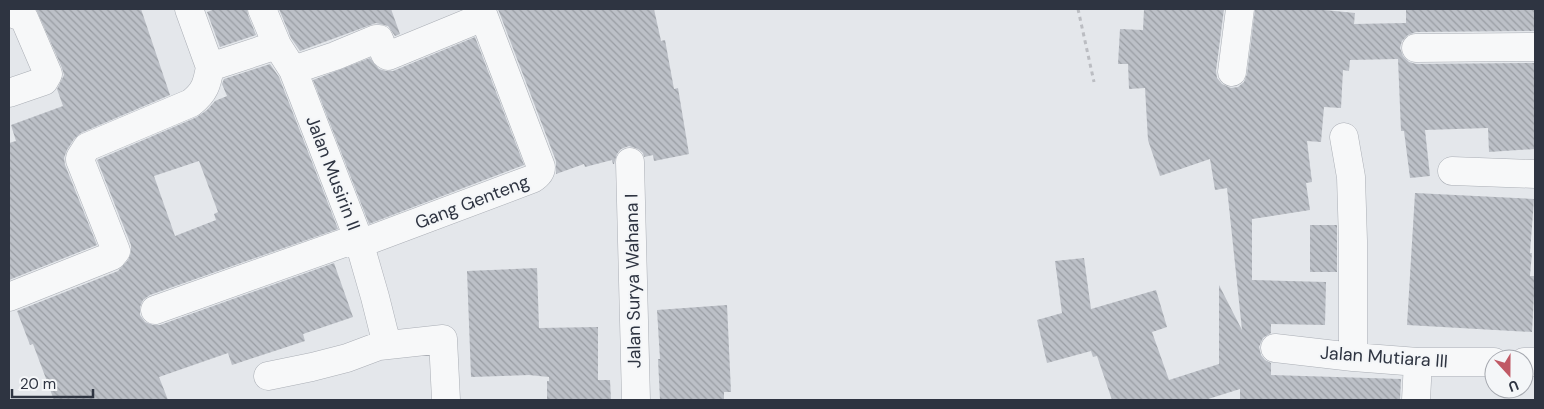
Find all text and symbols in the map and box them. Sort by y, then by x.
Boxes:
street label: Jalan Musirin II [300,112,366,234]
street label: Gang Genteng [412,169,532,235]
street label: Jalan Surya Wahana I [619,193,647,369]
street label: Jalan Mutiara III [1319,341,1449,373]
north arrow [1484,349,1534,399]
scale bar [12,366,94,398]
text: 20 m [20,374,56,394]
text: U [1506,376,1521,396]

